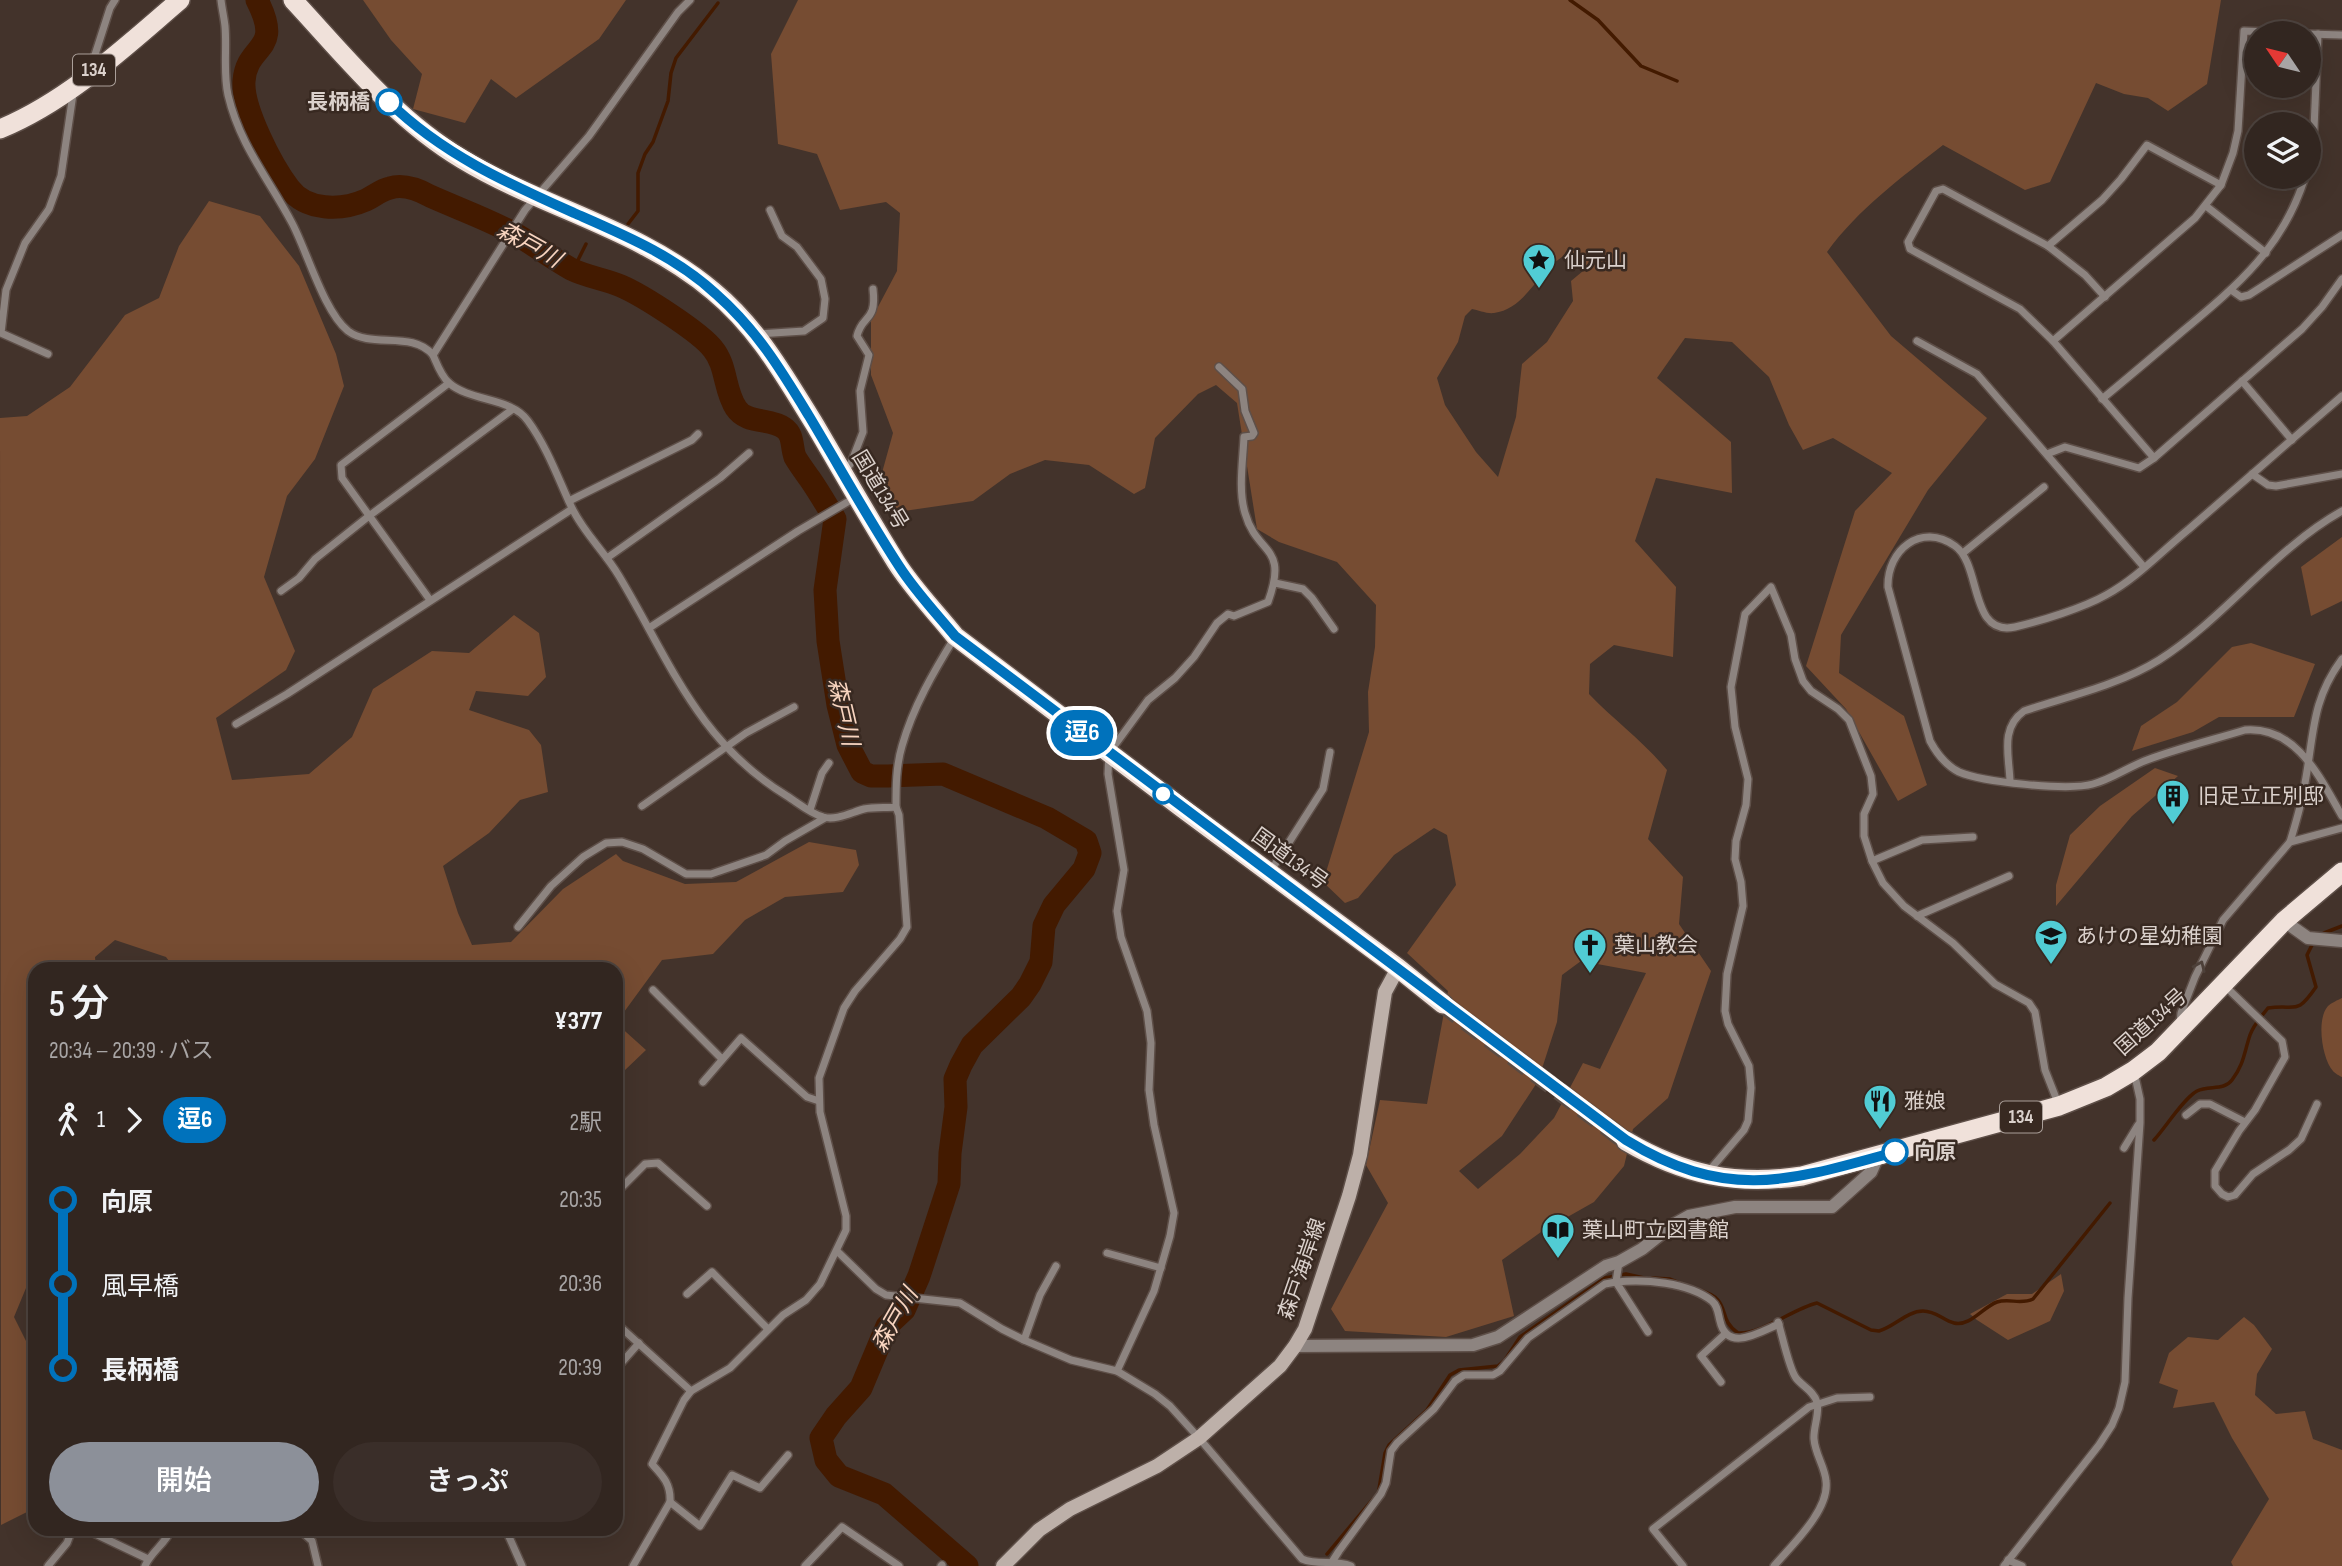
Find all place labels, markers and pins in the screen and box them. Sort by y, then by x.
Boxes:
marker: 長柄橋 [376,89,402,115]
place label: 長柄橋 [307,90,370,115]
place icon: 仙元山 [1520,241,1558,290]
place label: 仙元山 [1564,248,1627,273]
building icon: 旧足立正別邸 [2154,777,2192,826]
unlabelled marker [1153,784,1173,804]
place label: 旧足立正別邸 [2198,784,2324,809]
school or university icon: あけの星幼稚園 [2032,917,2070,966]
place label: あけの星幼稚園 [2076,924,2223,949]
church icon: 葉山教会 [1571,926,1609,975]
place label: 葉山教会 [1614,933,1698,958]
restaurant icon: 雅娘 [1861,1082,1899,1131]
place label: 雅娘 [1904,1089,1946,1114]
marker: 向原 [1882,1139,1908,1165]
place label: 向原 [1914,1140,1956,1165]
library icon: 葉山町立図書館 [1539,1211,1577,1260]
place label: 葉山町立図書館 [1582,1218,1729,1243]

